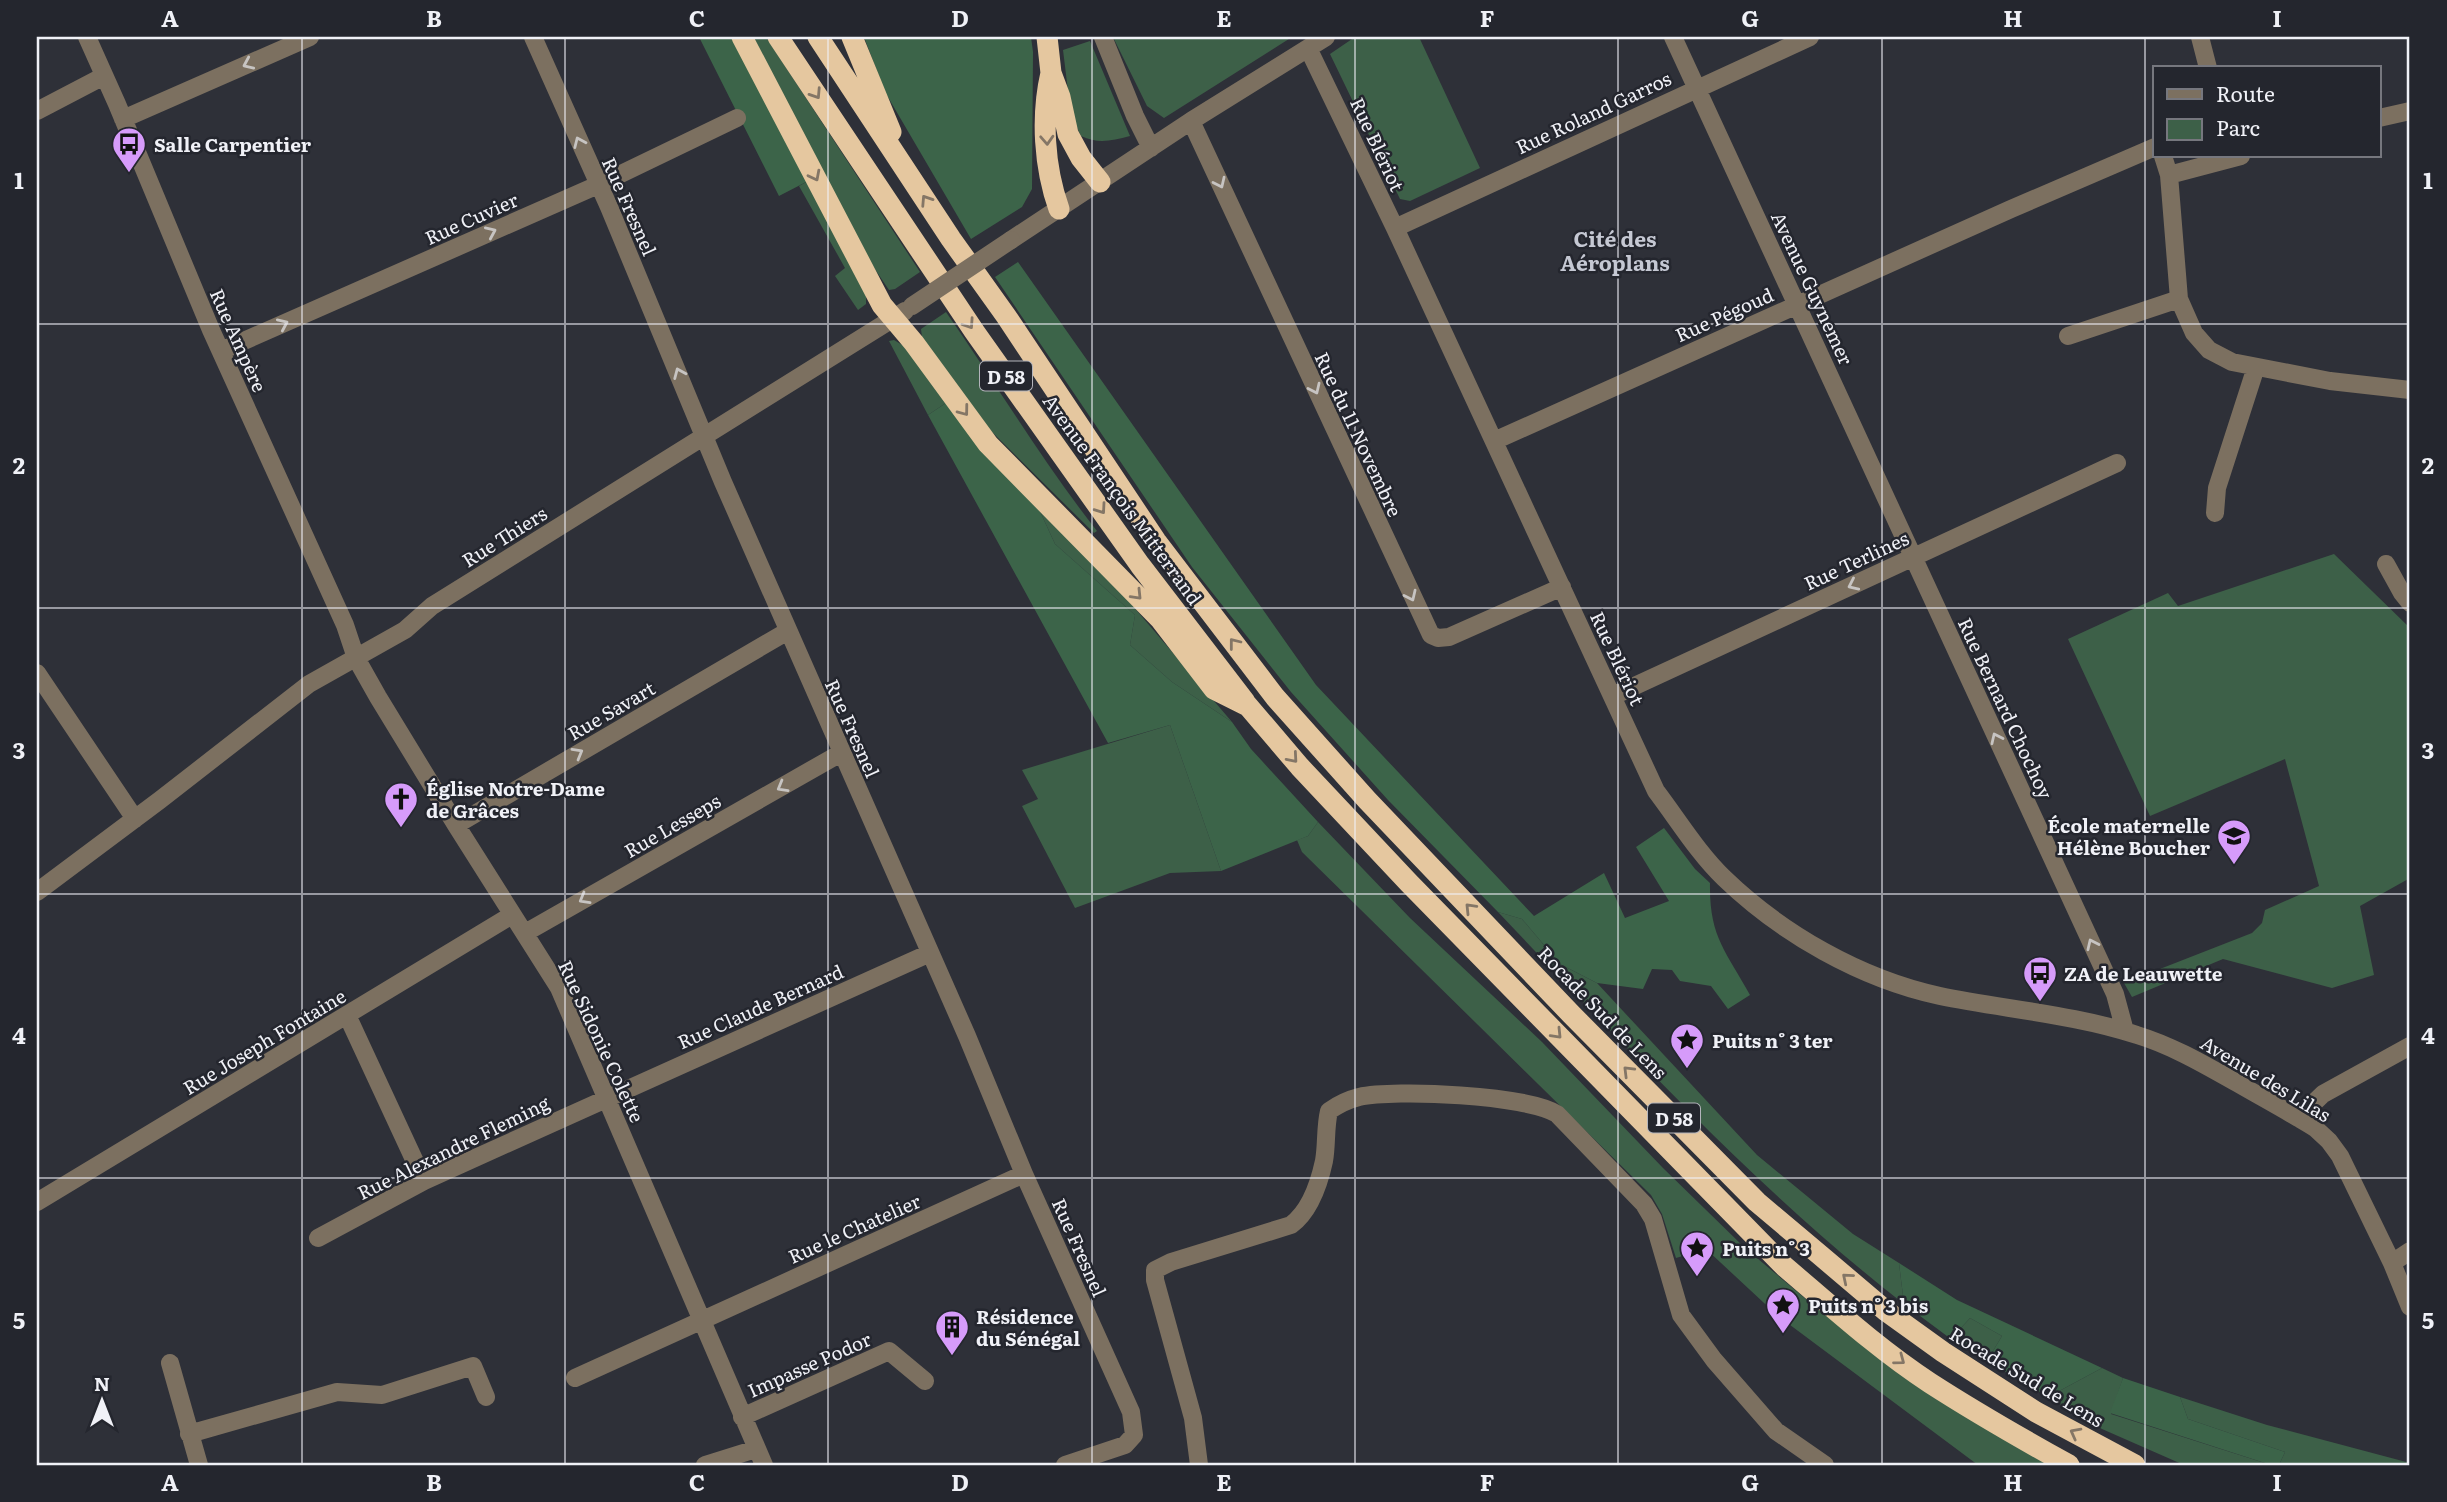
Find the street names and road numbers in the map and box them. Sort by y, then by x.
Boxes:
street label: Rue Roland Garros [1511,64,1676,160]
street label: Rue Blériot [1344,92,1412,196]
street label: Rue Fresnel [596,152,664,260]
street label: Rue Cuvier [420,185,522,251]
street label: Avenue Guynemer [1765,207,1861,369]
street label: Rue Pégoud [1670,280,1778,348]
street label: Rue Ampère [204,284,274,396]
street label: Rue du 11 Novembre [1308,347,1410,521]
road number: D 58 [980,362,1032,390]
street label: Avenue François Mitterrand [1037,388,1209,610]
street label: Rue Thiers [456,499,552,573]
street label: Rue Terlines [1799,523,1913,597]
street label: Rue Blériot [1584,606,1652,710]
street label: Rue Bernard Chochoy [1952,613,2060,803]
street label: Rue Savart [562,673,660,746]
street label: Rue Fresnel [819,674,887,782]
street label: Rue Lesseps [619,786,726,864]
street label: Rocade Sud de Lens [1532,939,1674,1085]
street label: Rue Sidonie Colette [552,955,652,1127]
street label: Rue Claude Bernard [672,957,848,1055]
street label: Rue Joseph Fontaine [177,981,351,1101]
street label: Avenue des Lilas [2196,1028,2337,1128]
street label: Rue Alexandre Fleming [352,1088,554,1206]
road number: D 58 [1648,1104,1700,1133]
street label: Rue le Chatelier [783,1186,925,1270]
street label: Rue Fresnel [1046,1193,1114,1301]
street label: Rocade Sud de Lens [1945,1319,2110,1433]
street label: Impasse Podor [743,1324,875,1404]

